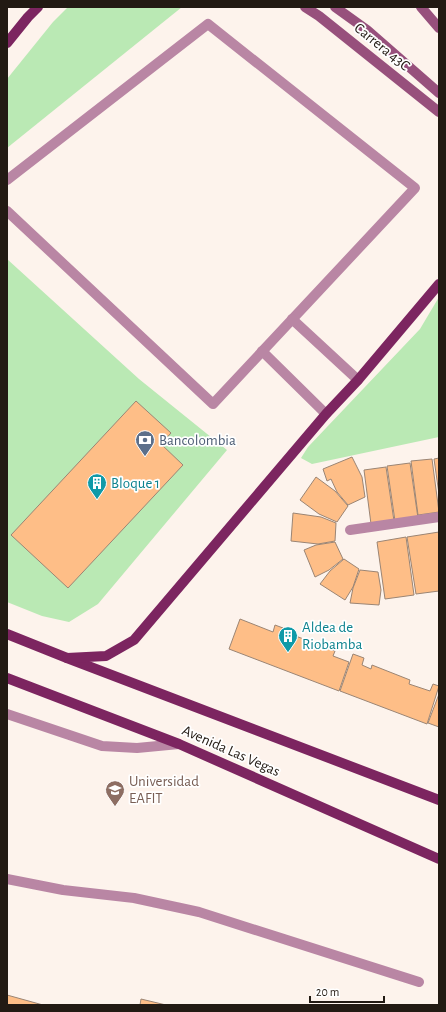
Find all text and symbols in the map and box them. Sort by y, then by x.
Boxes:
street label: Carrera 43C [351,20,413,74]
bank icon: Bancolombia [134,429,156,457]
place label: Bancolombia [159,433,236,448]
building icon: Bloque 1 [86,472,108,500]
place label: Bloque 1 [111,476,160,491]
place label: Aldea de Riobamba [302,620,363,652]
building icon: Aldea de Riobamba [277,625,299,653]
street label: Avenida Las Vegas [180,723,282,779]
place label: Universidad EAFIT [129,774,199,806]
school or university icon: Universidad EAFIT [104,779,126,807]
scale bar [310,978,384,1004]
text: 20 m [316,986,339,998]

